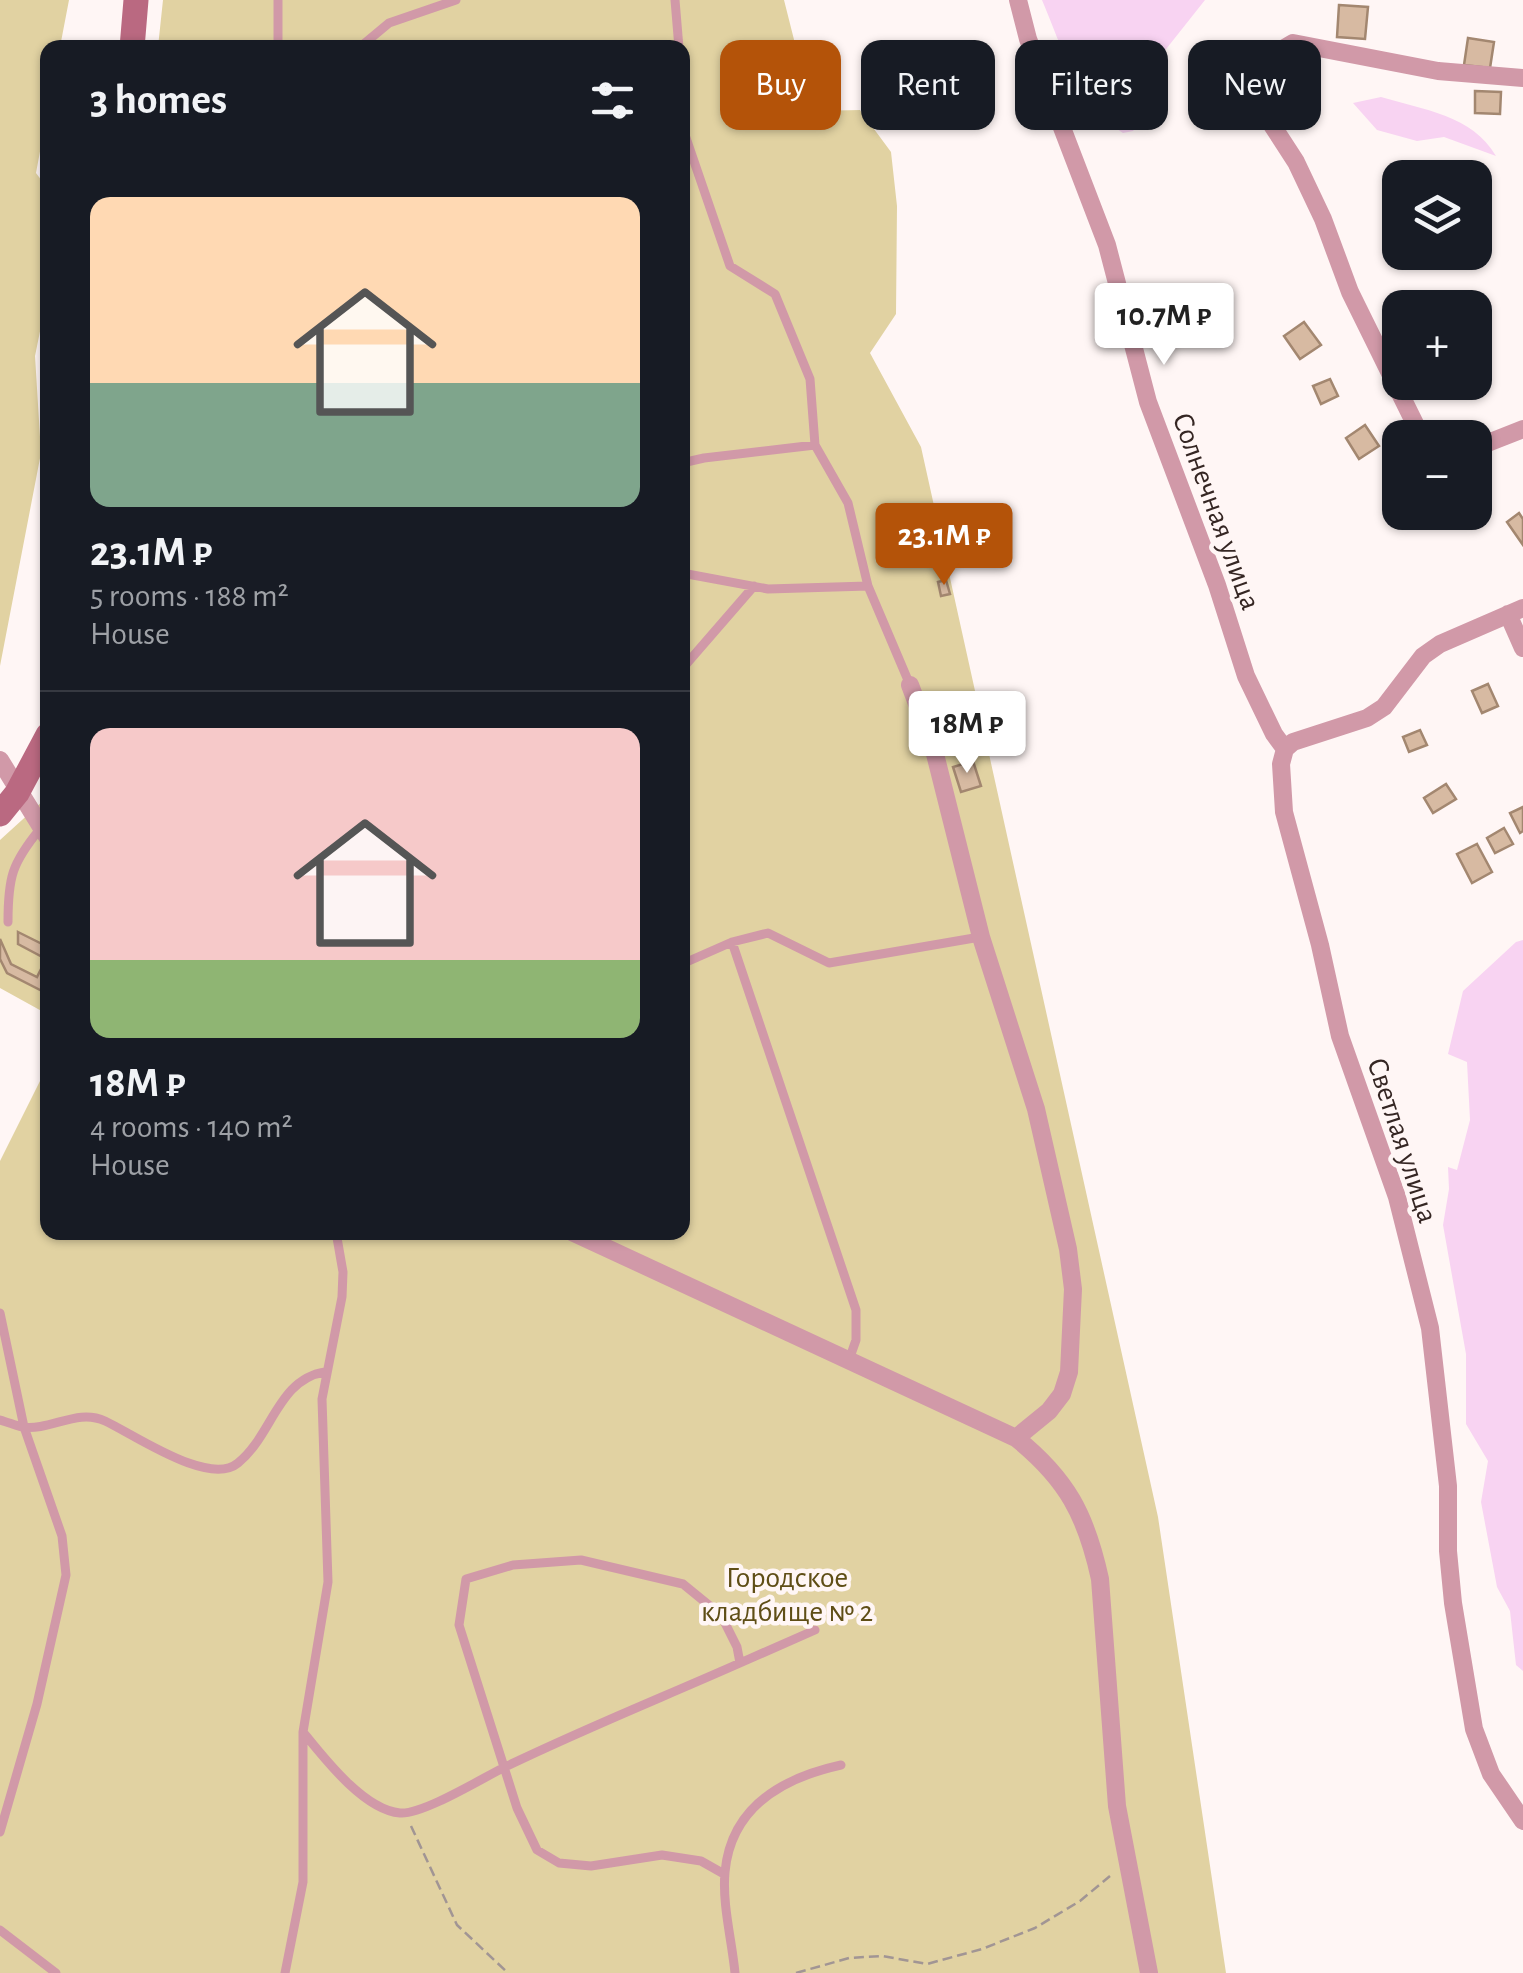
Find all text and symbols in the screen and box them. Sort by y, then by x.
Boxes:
chip: Buy [720,40,841,130]
chip: Rent [861,40,995,130]
chip: Filters [1015,40,1168,130]
chip: New [1188,40,1321,130]
icon: filters [585,73,640,128]
text: 3 homes [90,79,227,121]
map controls [1382,160,1492,530]
button: layers [1382,160,1492,270]
icon: home [275,262,455,442]
pin: 10.7M ₽ [1072,283,1256,368]
button: + [1382,290,1492,400]
text: 10.7M ₽ [1117,299,1211,331]
street label: Солнечная улица [1166,409,1266,614]
button: − [1382,420,1492,530]
pin: 23.1M ₽ [852,503,1036,588]
text: 23.1M ₽ [897,519,991,551]
text: 23.1M ₽ [90,531,212,573]
text: 5 rooms · 188 m² [90,580,289,612]
text: House [90,618,170,650]
pin: 18M ₽ [897,691,1037,776]
text: 18M ₽ [931,707,1003,739]
icon: home [275,793,455,973]
street label: Светлая улица [1361,1054,1443,1227]
text: 18M ₽ [90,1062,185,1104]
text: 4 rooms · 140 m² [90,1111,293,1143]
text: House [90,1149,170,1181]
park label: Городское кладбище № 2 [701,1563,873,1627]

